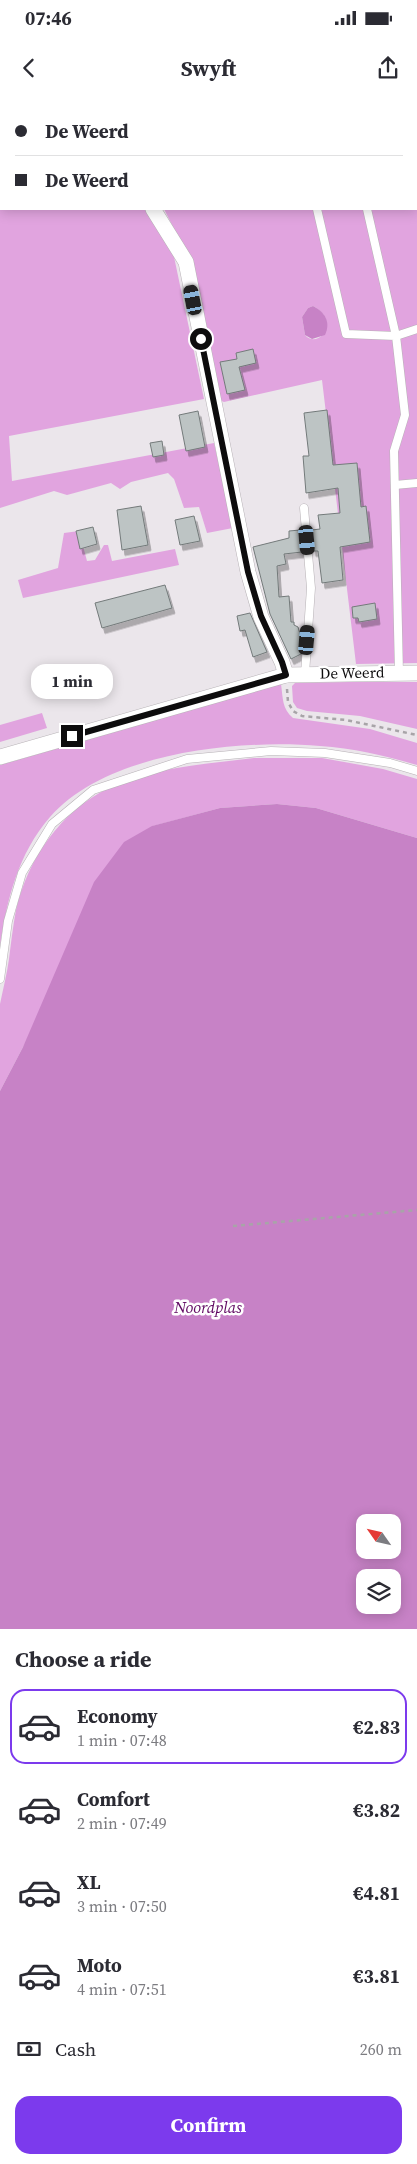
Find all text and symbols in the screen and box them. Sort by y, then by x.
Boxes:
text: 07:46 [25,5,72,31]
text: Swyft [181,53,236,83]
icon: back [15,54,43,82]
icon: share [374,54,402,82]
text: De Weerd [45,118,129,144]
text: De Weerd [45,167,129,193]
car [182,284,203,316]
route start [190,328,212,350]
car [298,524,315,556]
car [298,624,315,656]
street label: De Weerd [319,661,385,684]
callout: 1 min [31,664,113,698]
text: 1 min [51,670,93,692]
route end [61,725,83,747]
water label: Noordplas [173,1296,242,1318]
north arrow [356,1514,401,1559]
map controls [356,1514,401,1614]
button: layers [356,1569,401,1614]
text: Choose a ride [15,1644,152,1674]
text: Economy [77,1703,158,1729]
icon: car [17,1704,62,1749]
text: €2.83 [353,1714,400,1740]
text: 1 min · 07:48 [77,1729,167,1751]
text: Comfort [77,1786,150,1812]
icon: car [17,1787,62,1832]
text: €3.82 [353,1797,400,1823]
text: 2 min · 07:49 [77,1812,167,1834]
text: XL [77,1869,100,1895]
icon: car [17,1870,62,1915]
text: €4.81 [353,1880,400,1906]
text: 3 min · 07:50 [77,1895,167,1917]
text: Moto [77,1952,122,1978]
icon: car [17,1953,62,1998]
text: €3.81 [353,1963,400,1989]
text: 4 min · 07:51 [77,1978,167,2000]
icon: cash [15,2035,43,2063]
text: Cash [55,2036,96,2062]
text: 260 m [360,2038,402,2060]
button: Confirm [15,2096,402,2154]

